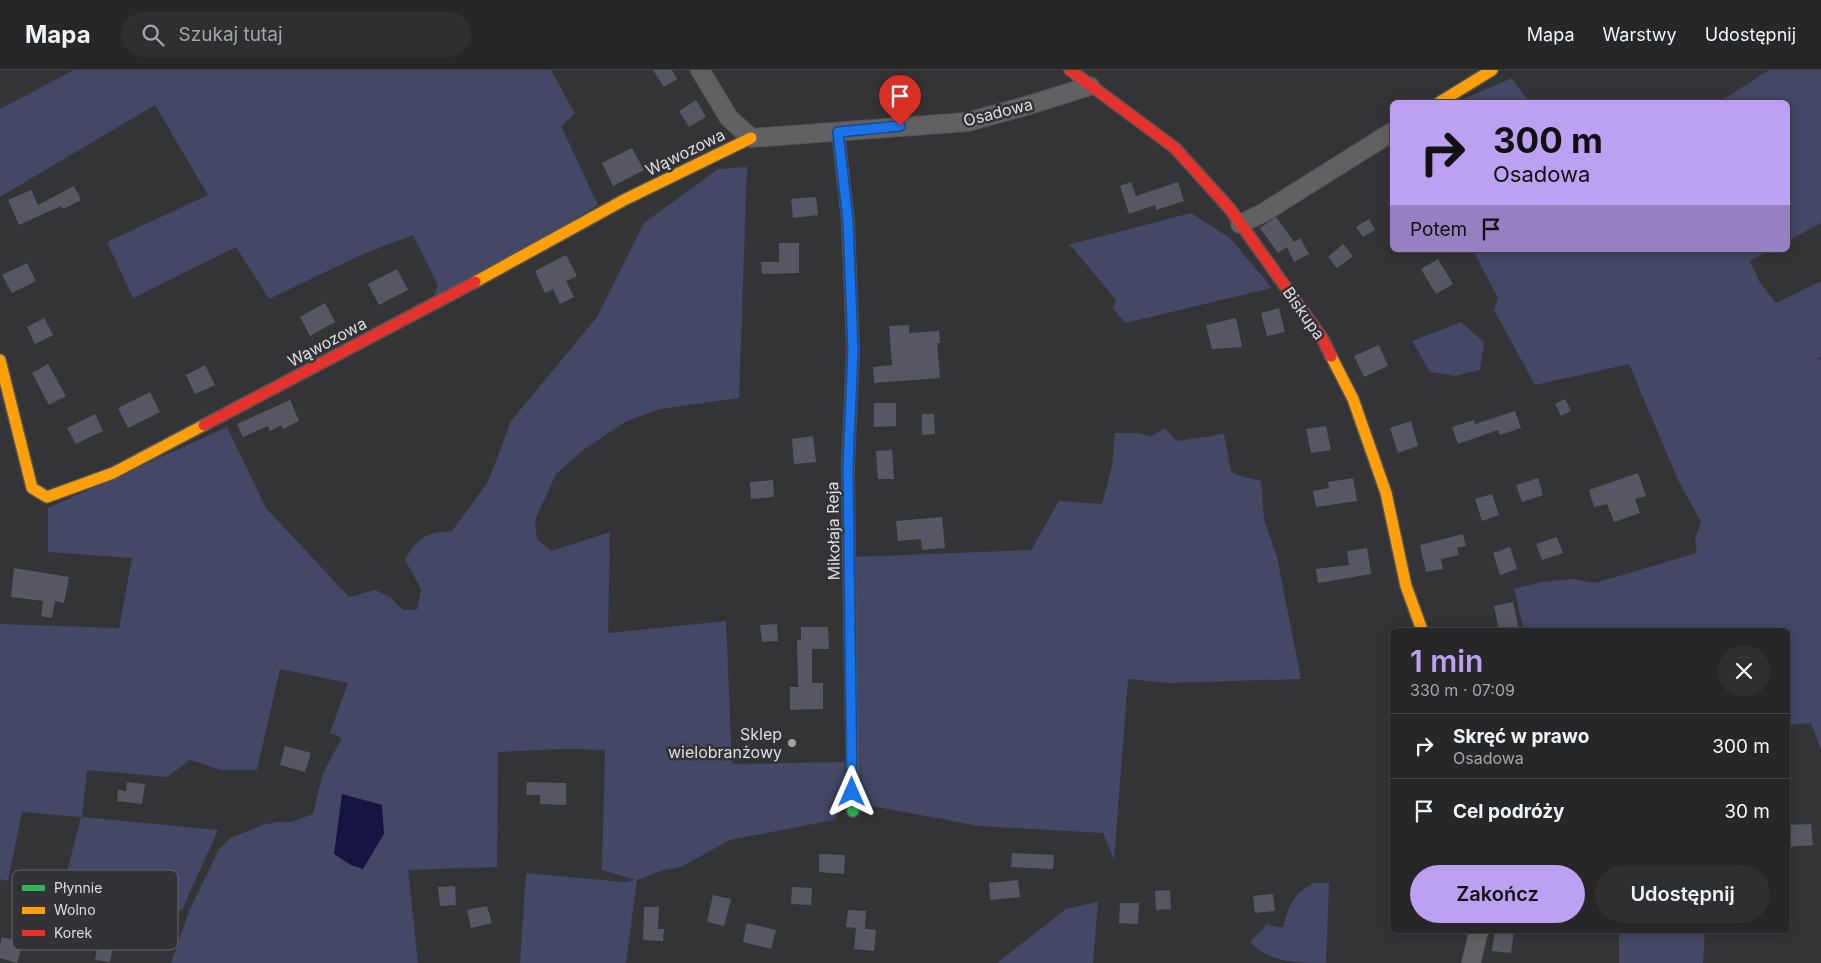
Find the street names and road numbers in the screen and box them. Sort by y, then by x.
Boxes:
street label: Osadowa [961,94,1035,130]
street label: Wąwozowa [642,124,728,180]
street label: Biskupa [1279,283,1329,343]
street label: Wąwozowa [284,313,370,371]
street label: Mikołaja Reja [822,481,844,581]

